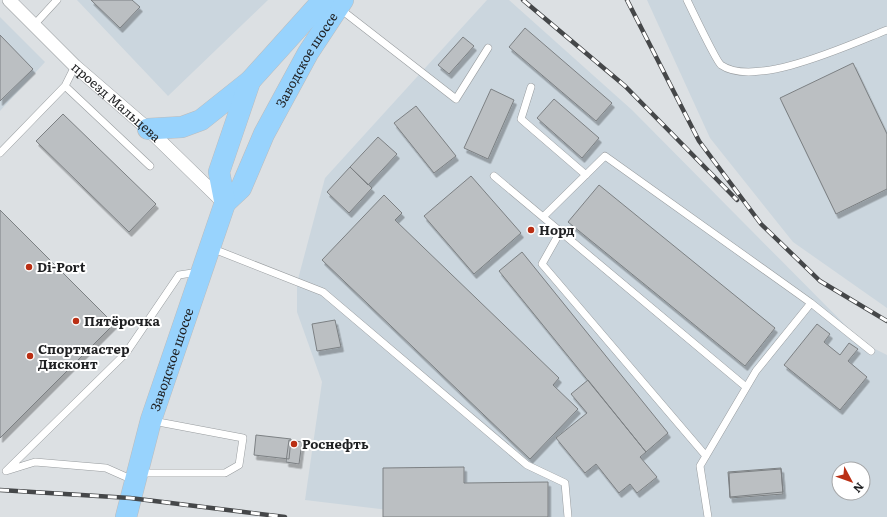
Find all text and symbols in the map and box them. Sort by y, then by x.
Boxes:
street label: Заводское шоссе [270,8,342,111]
street label: проезд Мальцева [68,57,166,146]
place label: Норд [539,220,575,239]
marker: Норд [526,225,536,235]
place label: Di-Port [37,257,86,276]
marker: Di-Port [24,262,34,272]
street label: Заводское шоссе [145,305,198,414]
place label: Пятёрочка [84,311,160,330]
marker: Пятёрочка [71,316,81,326]
place label: Спортмастер Дисконт [38,339,130,373]
marker: Спортмастер Дисконт [25,351,35,361]
place label: Роснефть [302,434,369,453]
marker: Роснефть [289,439,299,449]
north arrow [831,461,871,501]
text: N [850,479,868,497]

